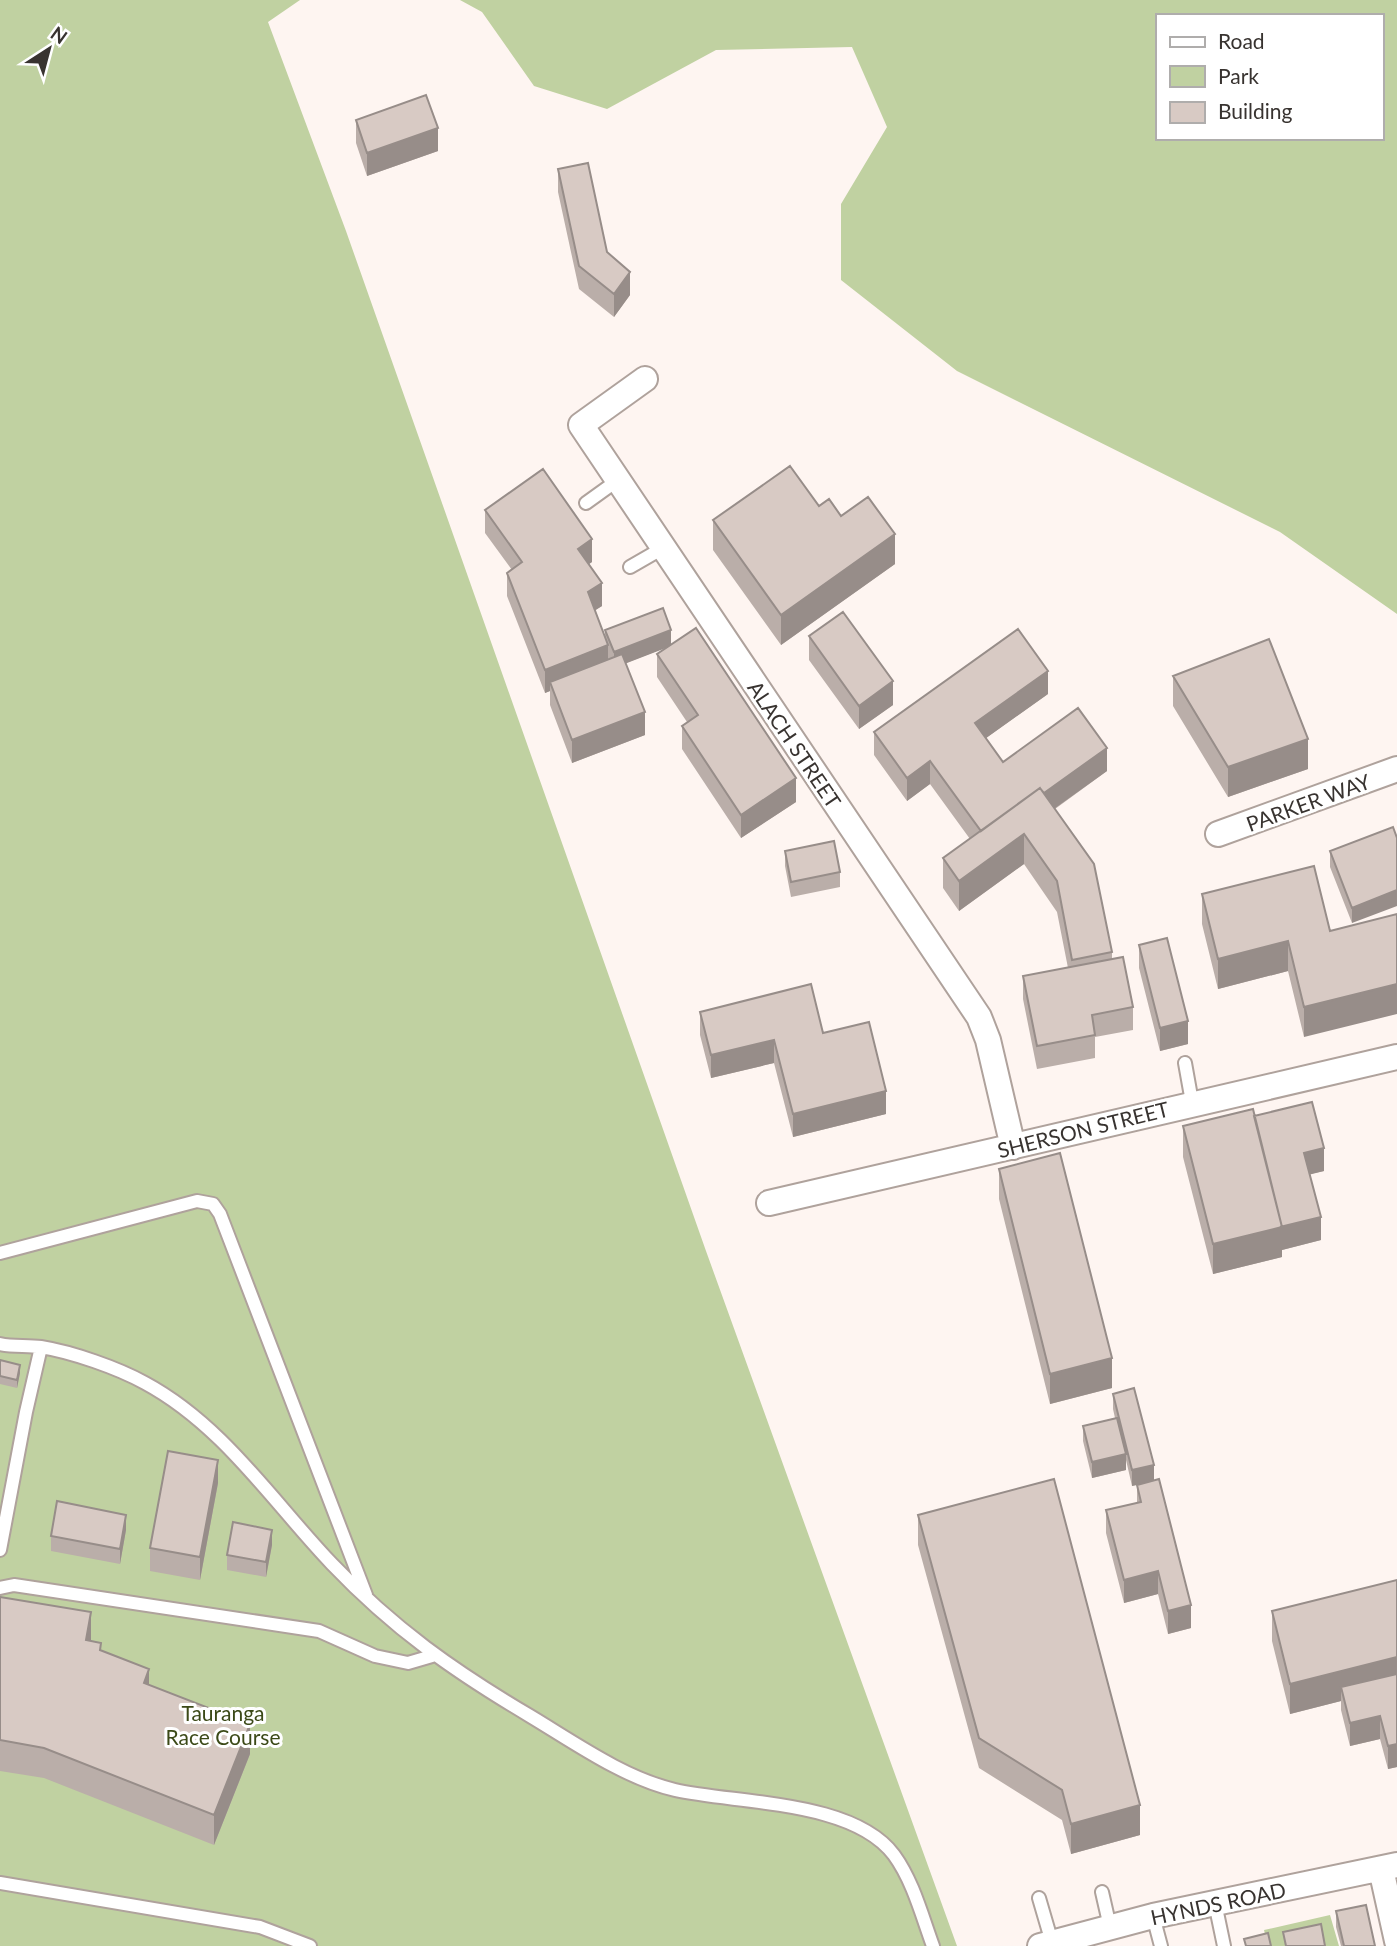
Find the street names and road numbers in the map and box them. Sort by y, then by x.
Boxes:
street label: ALACH STREET [743,676,847,813]
street label: PARKER WAY [1243,768,1374,836]
street label: SHERSON STREET [995,1095,1172,1162]
street label: HYNDS ROAD [1148,1876,1288,1930]

